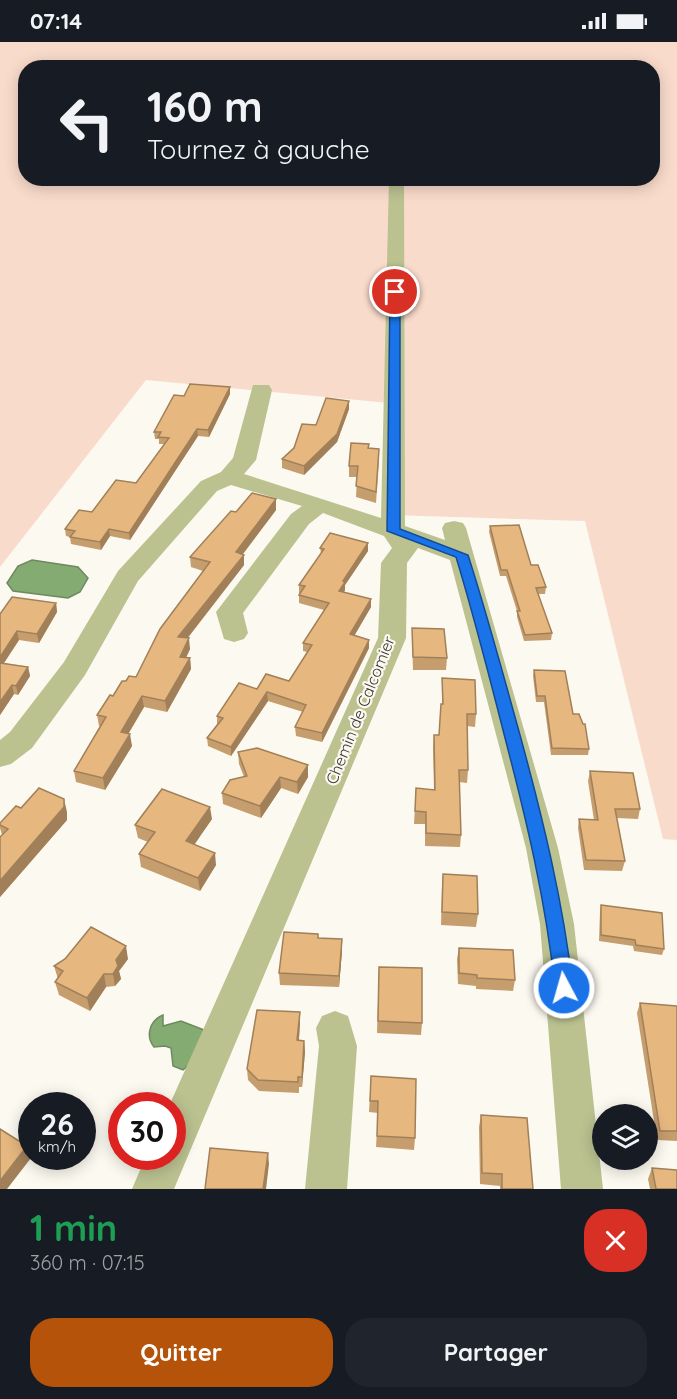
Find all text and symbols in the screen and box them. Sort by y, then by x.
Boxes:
text: 07:14 [30,7,82,35]
text: 160 m [147,80,263,133]
icon: left [48,84,126,162]
text: Tournez à gauche [147,132,370,166]
pin [369,266,420,317]
icon: arrive [378,275,411,308]
street label: Chemin de Calcomier [321,633,399,787]
position arrow [532,956,596,1020]
speed limit sign: 30 [108,1092,186,1170]
map controls [592,1104,658,1170]
button: layers [592,1104,658,1170]
text: 26 [40,1105,74,1143]
text: km/h [38,1137,76,1156]
text: 1 min [30,1205,117,1250]
button: close [584,1209,647,1272]
text: 360 m · 07:15 [30,1250,145,1275]
button: Quitter [30,1318,333,1387]
button: Partager [345,1318,647,1387]

